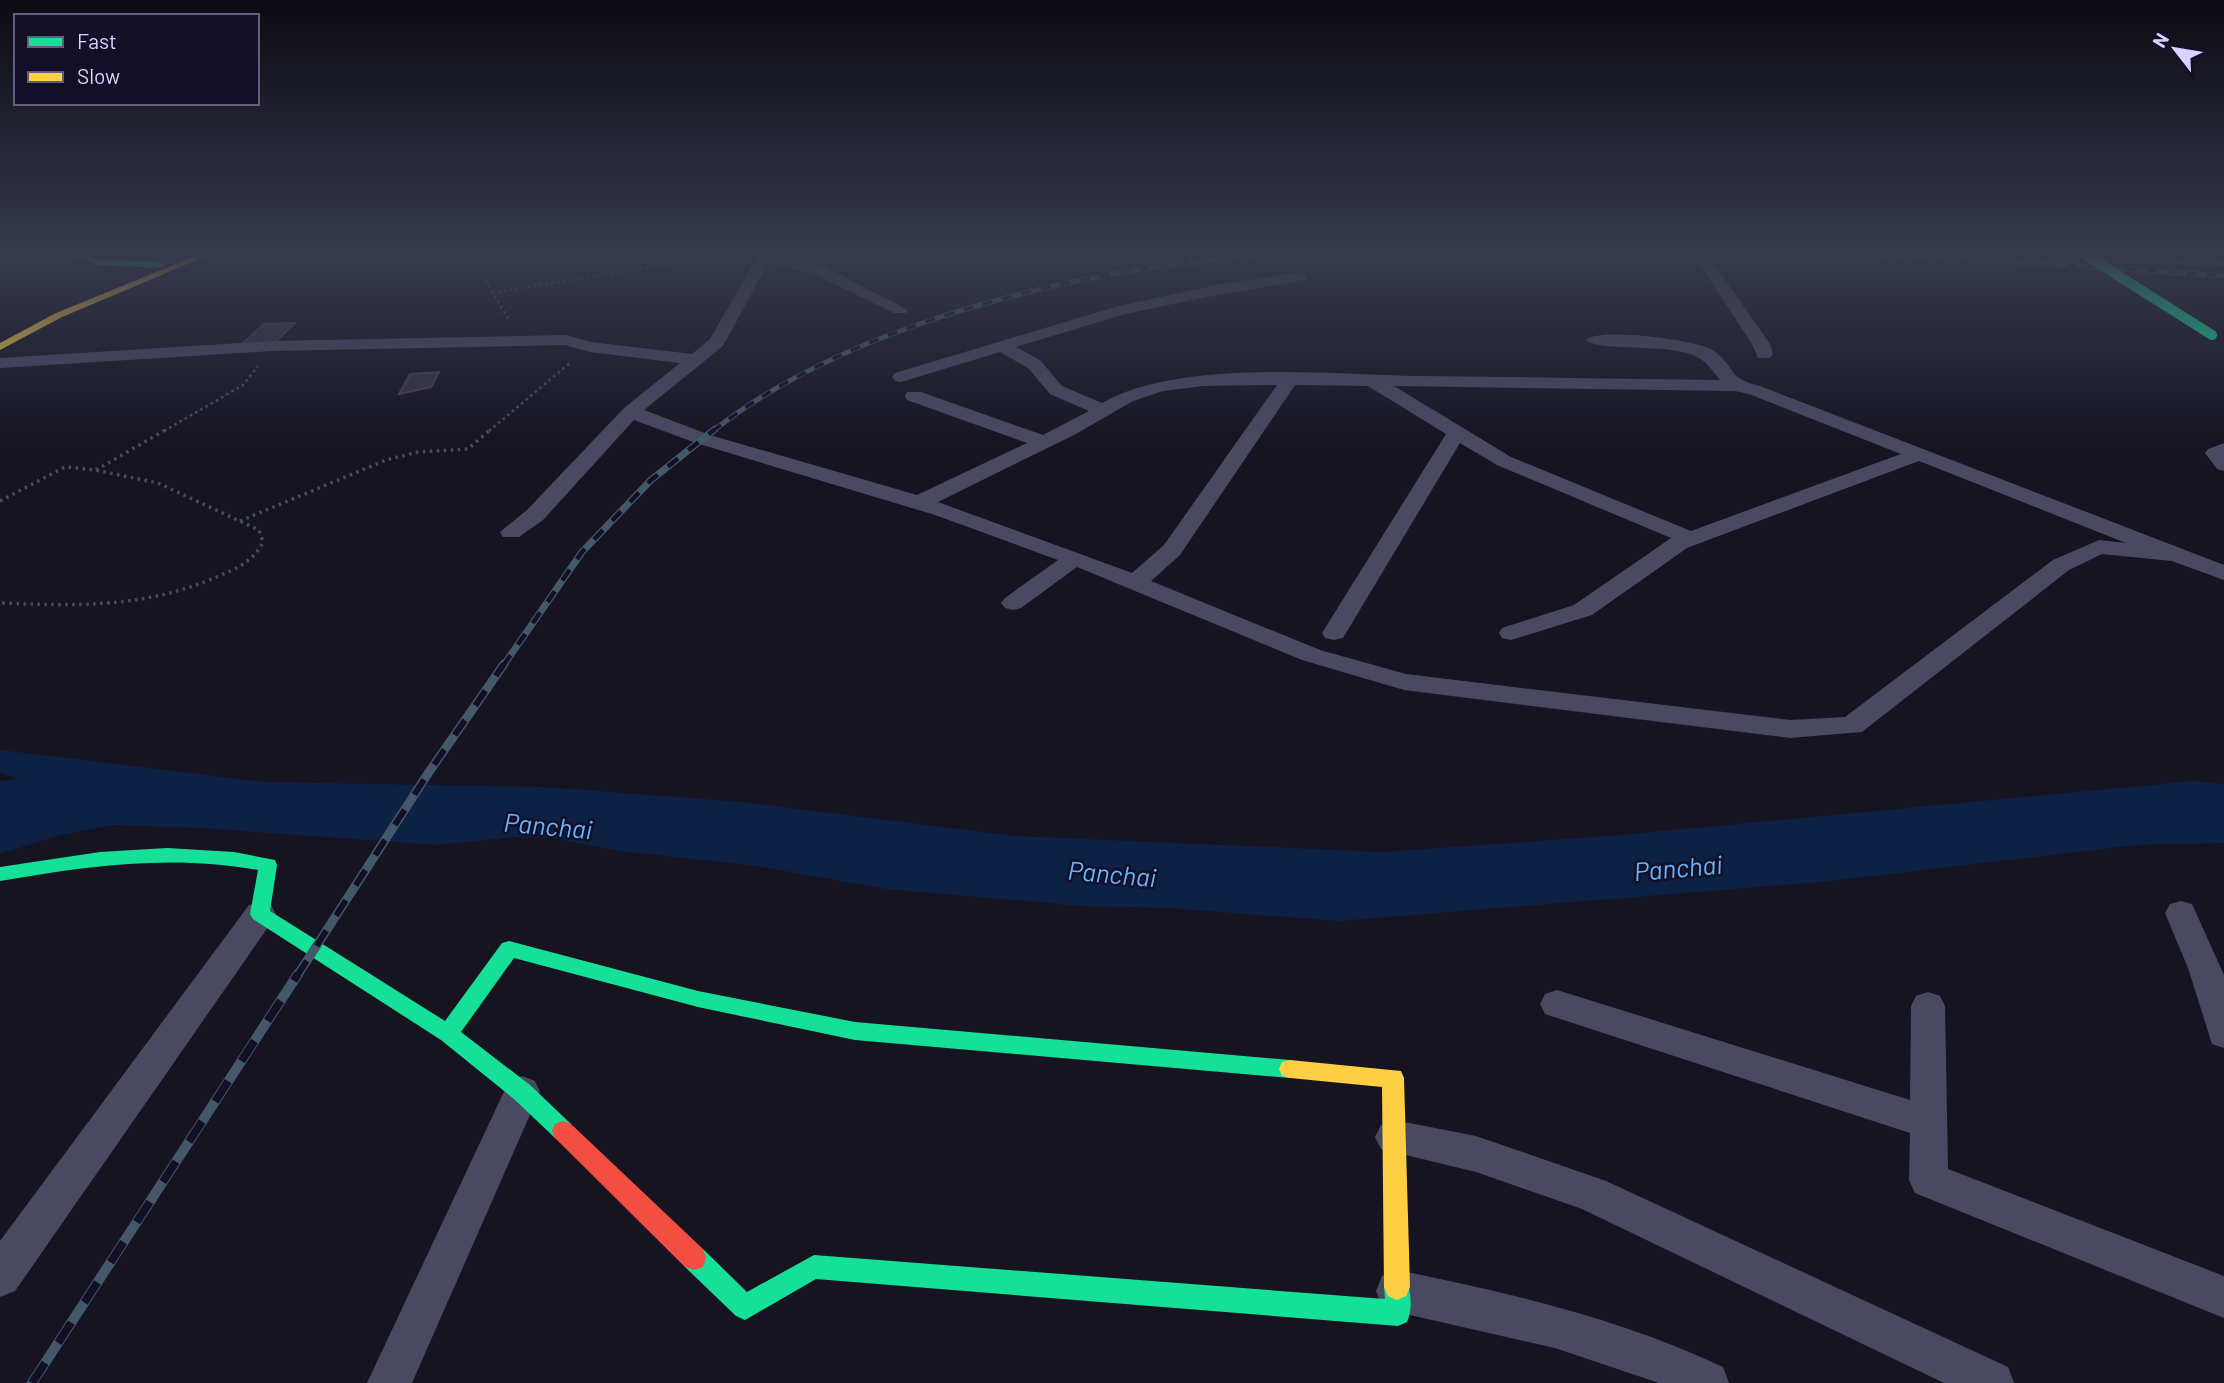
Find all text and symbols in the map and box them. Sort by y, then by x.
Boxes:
legend [14,14,259,105]
north arrow [2140,14,2210,84]
text: Fast [77,28,117,53]
text: N [2147,29,2173,51]
text: Slow [77,63,120,88]
water label: Panchai [502,806,594,844]
water label: Panchai [1632,848,1724,886]
water label: Panchai [1066,854,1158,892]

